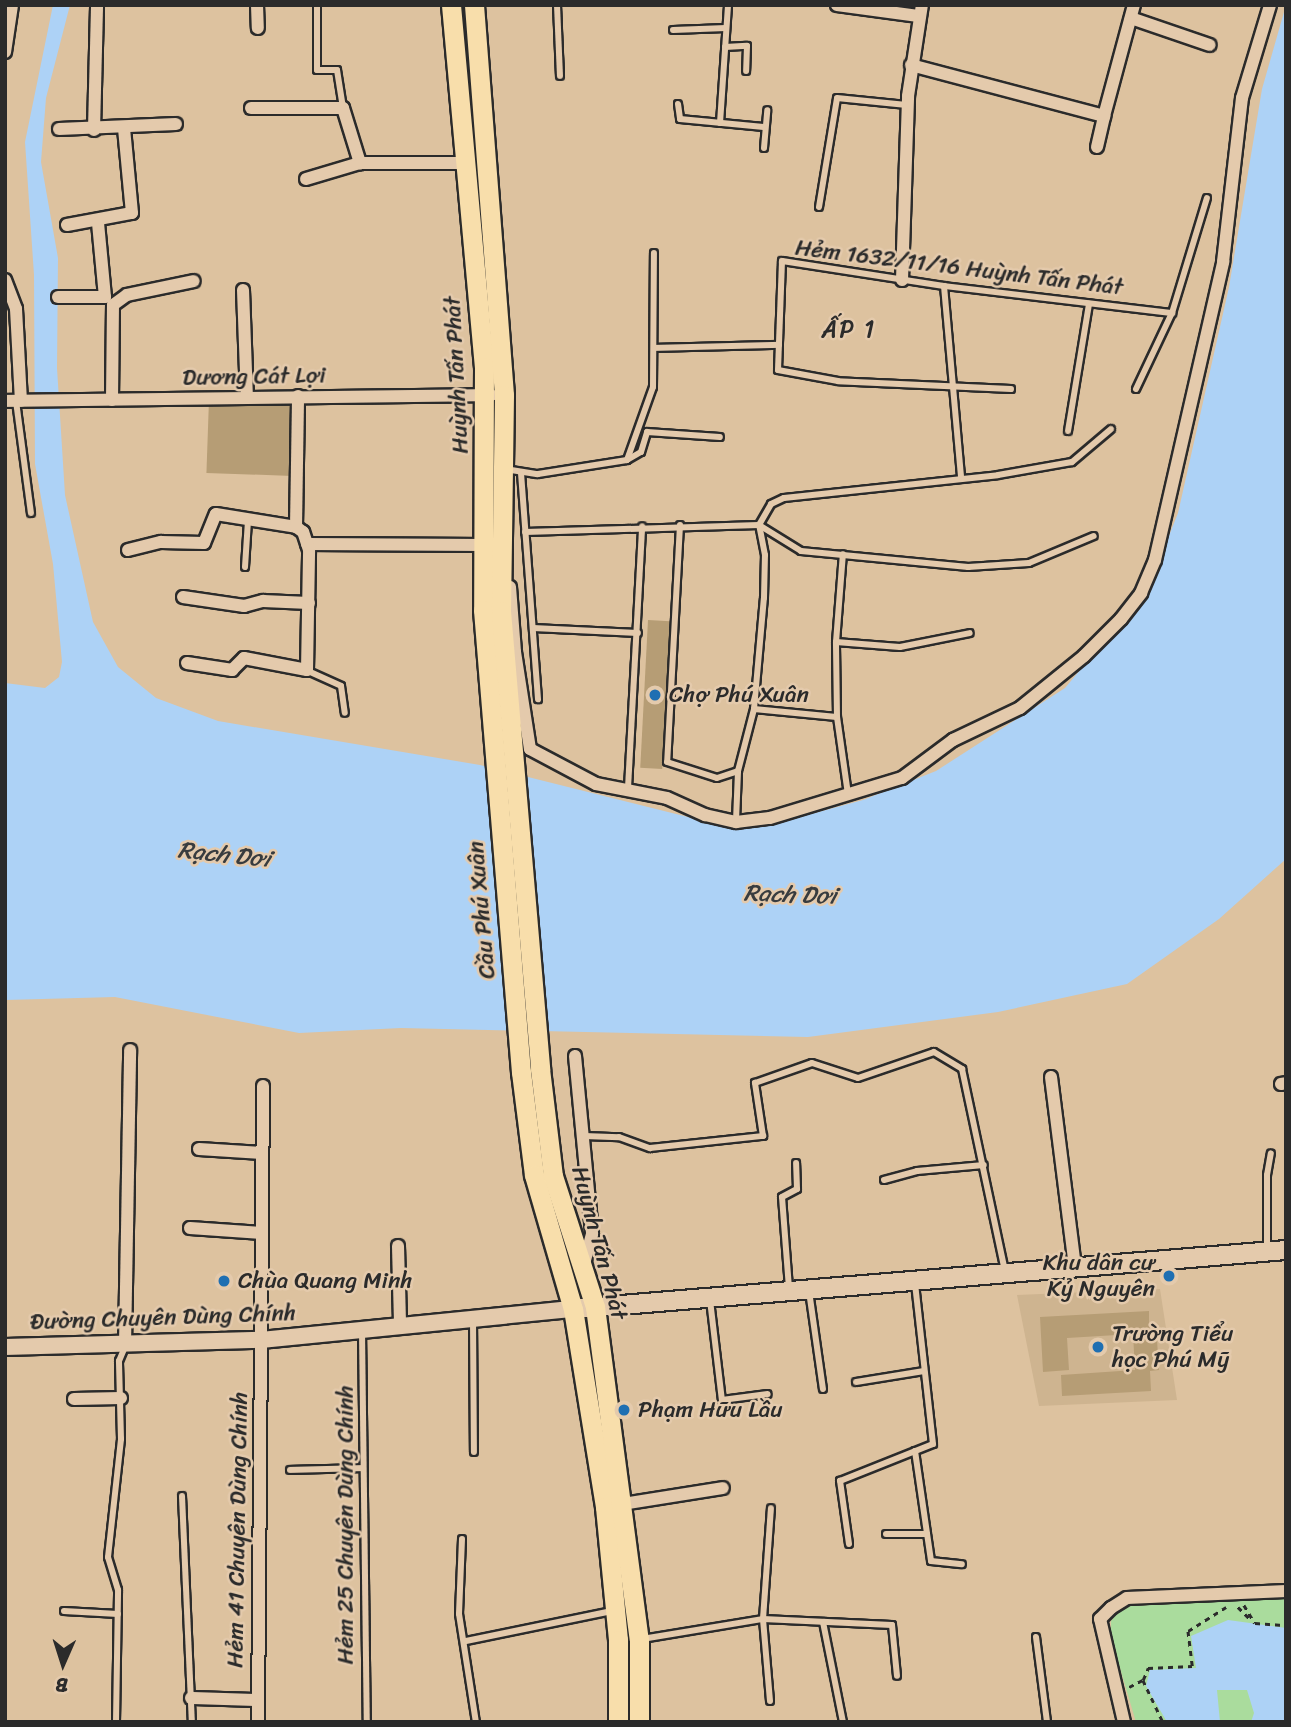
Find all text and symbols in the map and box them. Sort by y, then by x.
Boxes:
street label: Hẻm 1632/11/16 Huỳnh Tấn Phát [793,234,1125,302]
street label: Huỳnh Tấn Phát [439,295,475,455]
district label: ẤP 1 [822,316,876,344]
street label: Dương Cát Lợi [182,362,326,392]
place label: Chợ Phú Xuân [669,681,809,709]
marker: Chợ Phú Xuân [647,687,663,703]
water label: Rạch Dơi [177,836,271,874]
street label: Cầu Phú Xuân [462,840,502,980]
water label: Rạch Dơi [743,879,837,911]
street label: Huỳnh Tấn Phát [565,1163,633,1323]
place label: Khu dân cư Kỷ Nguyên [1043,1249,1155,1303]
place label: Chùa Quang Minh [238,1267,413,1295]
marker: Khu dân cư Kỷ Nguyên [1161,1268,1177,1284]
marker: Chùa Quang Minh [216,1273,232,1289]
street label: Đường Chuyên Dùng Chính [30,1300,296,1336]
place label: Trường Tiểu học Phú Mỹ [1112,1320,1233,1374]
marker: Trường Tiểu học Phú Mỹ [1090,1339,1106,1355]
street label: Hẻm 25 Chuyên Dùng Chính [332,1385,360,1665]
street label: Hẻm 41 Chuyên Dùng Chính [222,1392,254,1668]
place label: Phạm Hữu Lầu [638,1396,783,1424]
marker: Phạm Hữu Lầu [616,1402,632,1418]
north arrow [28,1629,98,1699]
text: B [55,1669,69,1702]

